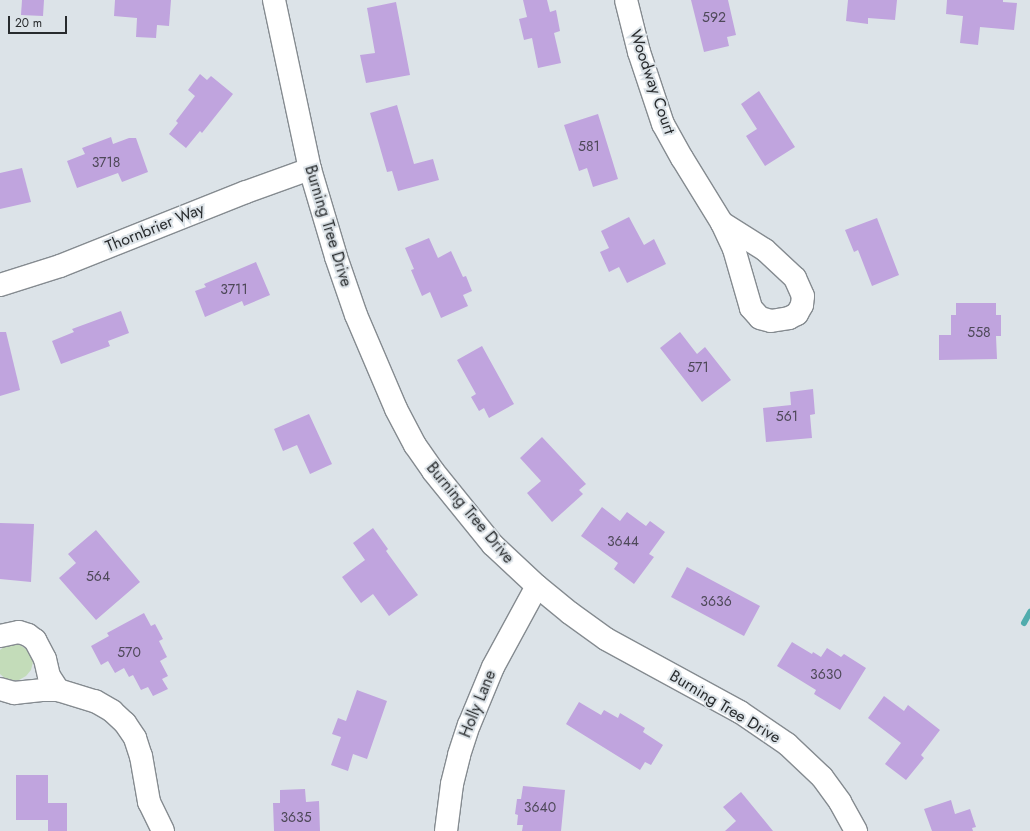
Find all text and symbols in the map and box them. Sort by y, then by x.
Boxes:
scale bar [10,8,69,34]
house number: 592 [702,9,726,25]
text: 20 m [15,14,42,32]
street label: Woodway Court [625,27,679,137]
house number: 581 [578,138,600,154]
house number: 3718 [92,154,120,170]
street label: Burning Tree Drive [300,163,356,289]
street label: Thornbrier Way [103,199,207,257]
house number: 3711 [220,281,248,297]
house number: 558 [967,324,991,340]
house number: 571 [687,359,709,375]
house number: 561 [776,408,798,424]
street label: Burning Tree Drive [422,459,518,567]
house number: 3644 [607,533,639,549]
house number: 564 [86,568,110,584]
house number: 3636 [700,593,732,609]
house number: 570 [117,644,141,660]
street label: Burning Tree Drive [666,666,784,748]
house number: 3630 [810,666,842,682]
street label: Holly Lane [456,668,500,740]
house number: 3640 [524,799,556,815]
house number: 3635 [280,809,312,825]

